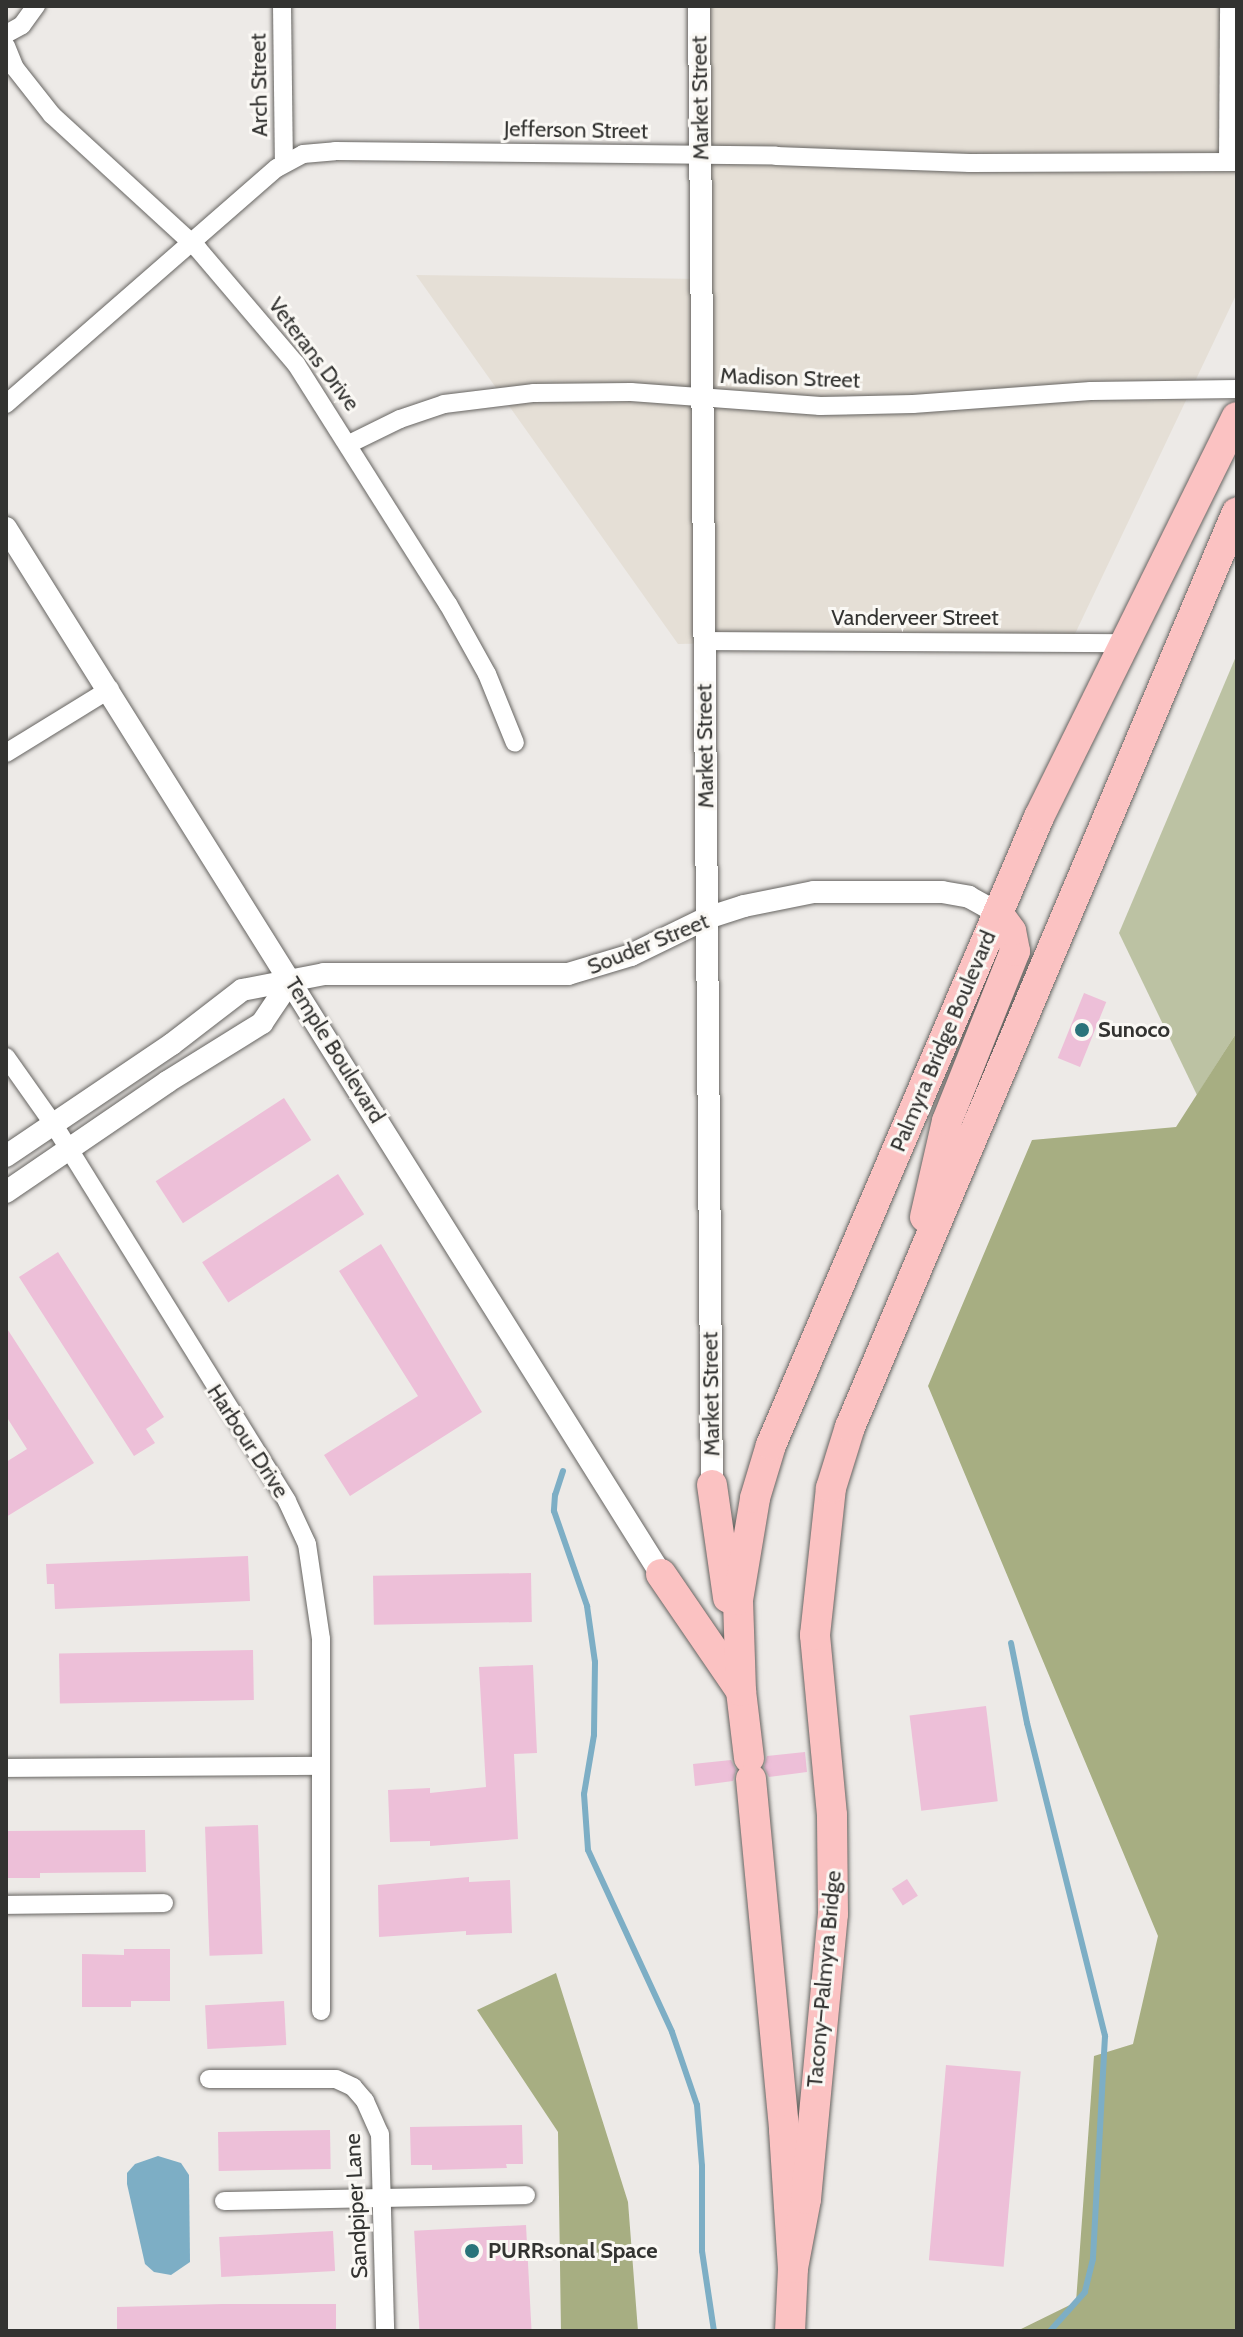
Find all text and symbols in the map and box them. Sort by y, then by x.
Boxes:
street label: Arch Street [245,33,273,137]
street label: Market Street [686,35,714,161]
street label: Jefferson Street [504,116,648,144]
street label: Veterans Drive [263,292,365,416]
street label: Madison Street [720,362,860,394]
street label: Vanderveer Street [831,605,999,631]
street label: Market Street [691,683,719,809]
street label: Souder Street [584,908,712,980]
street label: Palmyra Bridge Boulevard [884,926,1002,1156]
street label: Temple Boulevard [279,972,391,1128]
place label: Sunoco [1098,1017,1170,1043]
marker: Sunoco [1073,1021,1091,1039]
street label: Market Street [697,1331,725,1457]
street label: Harbour Drive [202,1379,294,1503]
street label: Tacony–Palmyra Bridge [801,1870,847,2088]
street label: Sandpiper Lane [339,2133,373,2279]
place label: PURRsonal Space [488,2238,658,2264]
marker: PURRsonal Space [463,2242,481,2260]

